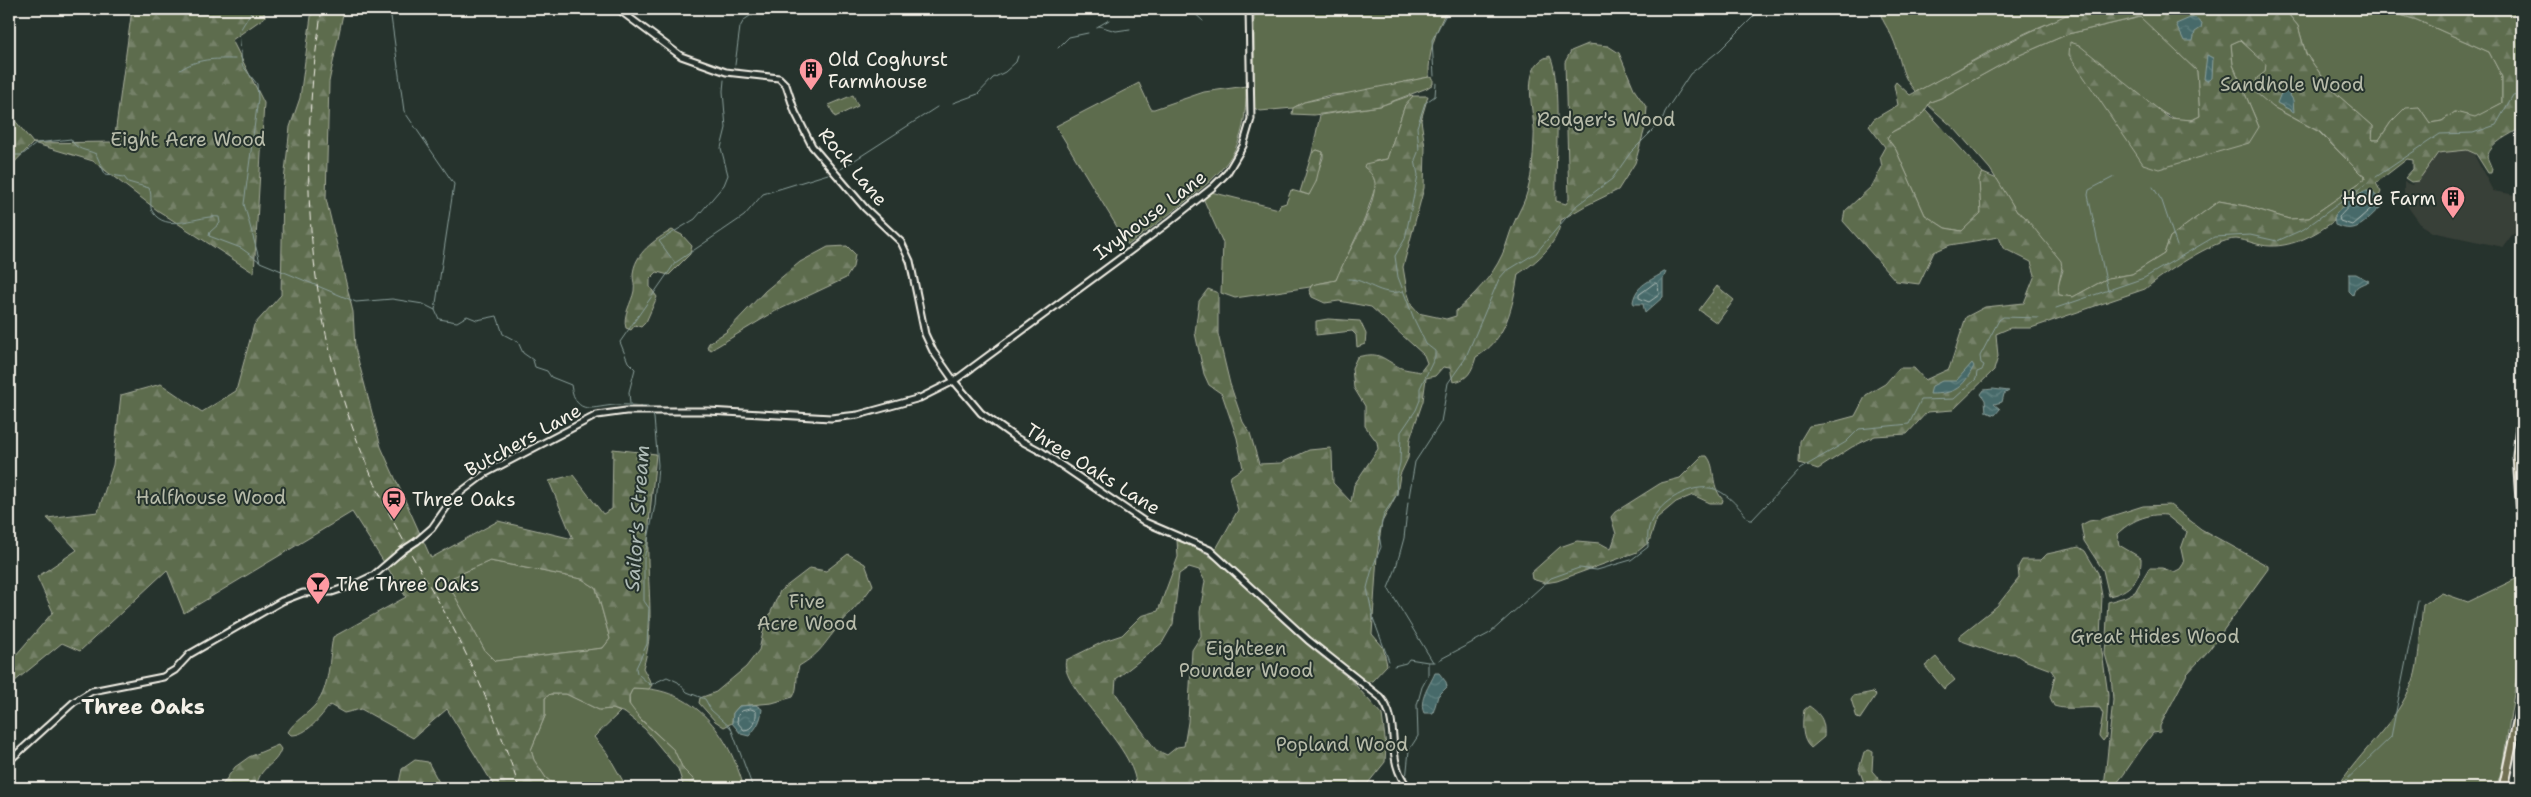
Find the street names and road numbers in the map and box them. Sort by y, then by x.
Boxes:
street label: Rock Lane [813,123,893,211]
street label: Ivyhouse Lane [1089,164,1211,266]
street label: Butchers Lane [460,398,586,482]
street label: Three Oaks Lane [1021,417,1165,521]

